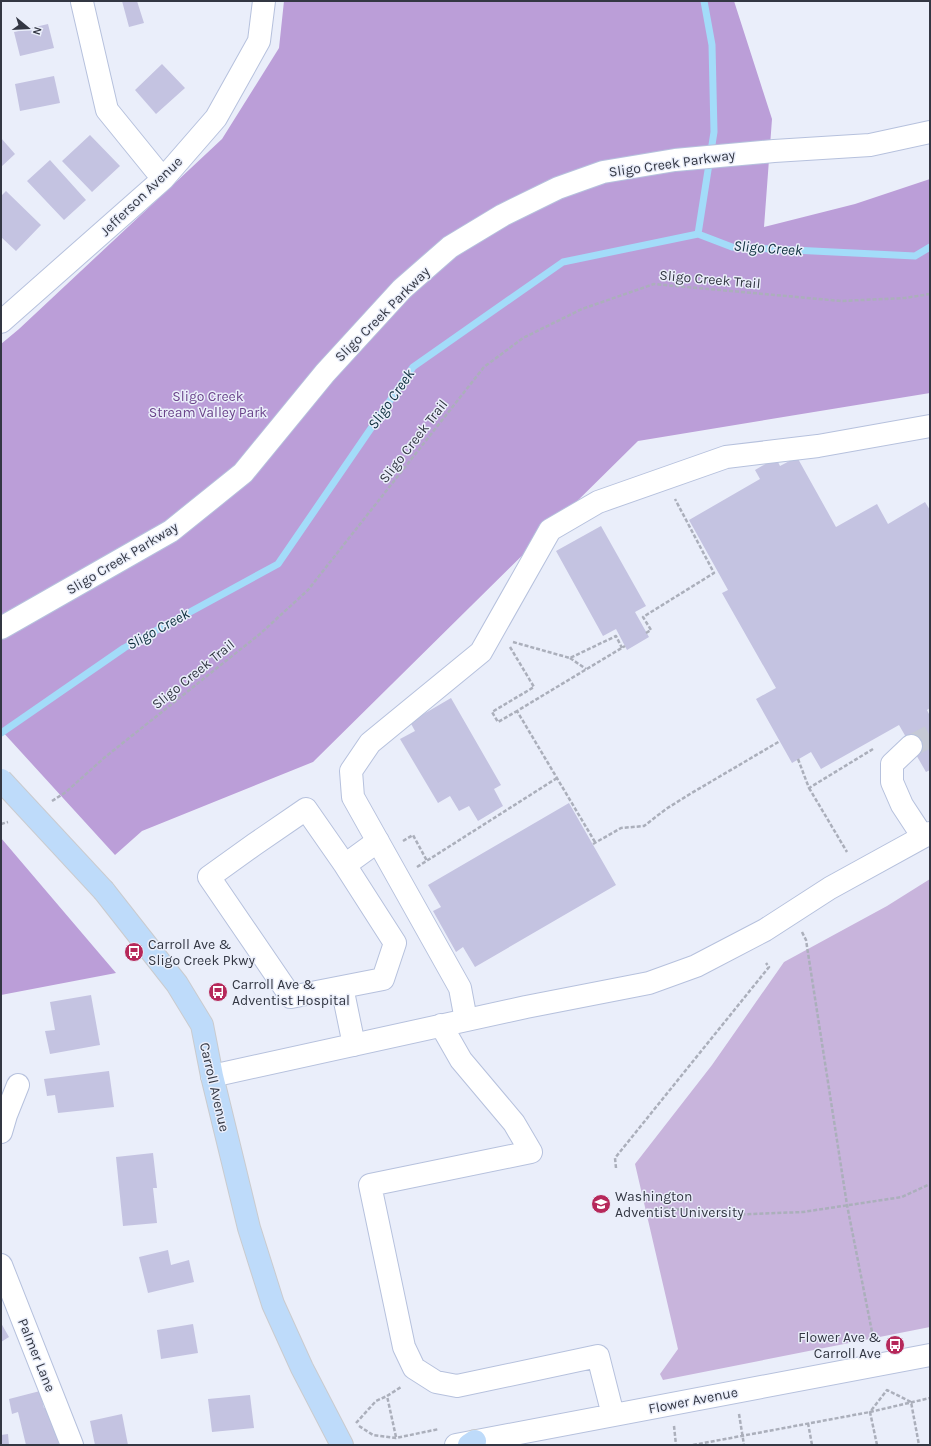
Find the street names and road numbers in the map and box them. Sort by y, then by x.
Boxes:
street label: Sligo Creek Parkway [608,146,737,181]
street label: Jefferson Avenue [97,153,186,240]
street label: Sligo Creek Parkway [331,263,434,365]
street label: Sligo Creek Trail [659,267,761,292]
street label: Sligo Creek Trail [375,396,451,487]
street label: Sligo Creek Parkway [63,518,182,599]
street label: Sligo Creek Trail [149,636,238,713]
street label: Carroll Avenue [196,1041,233,1134]
street label: Palmer Lane [14,1316,59,1395]
street label: Flower Avenue [647,1383,739,1417]

